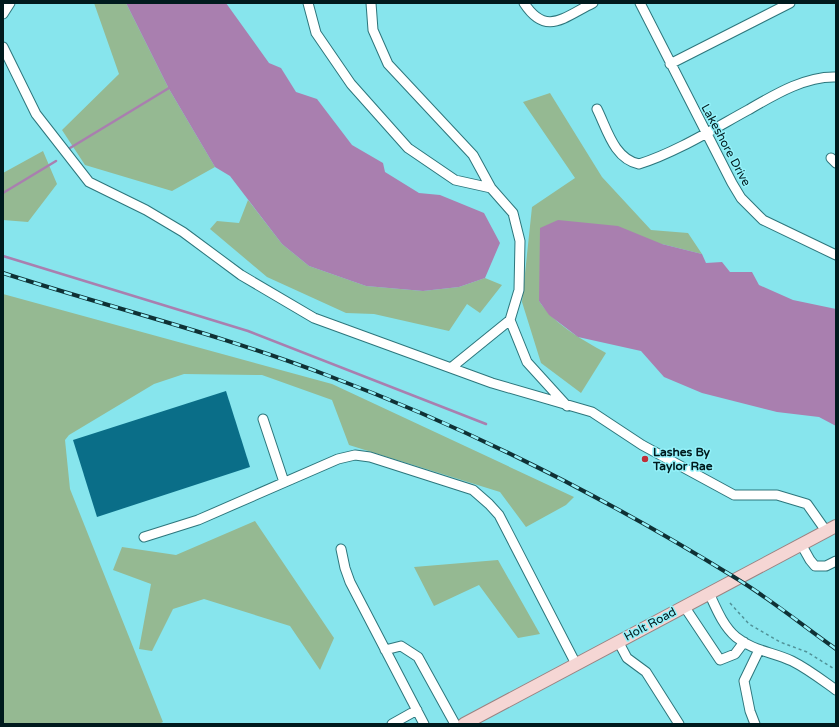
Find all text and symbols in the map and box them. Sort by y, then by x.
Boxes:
street label: Lakeshore Drive [698,101,754,189]
place label: Lashes By Taylor Rae [652,445,713,474]
marker: Lashes By Taylor Rae [640,454,650,464]
street label: Holt Road [622,604,678,644]

